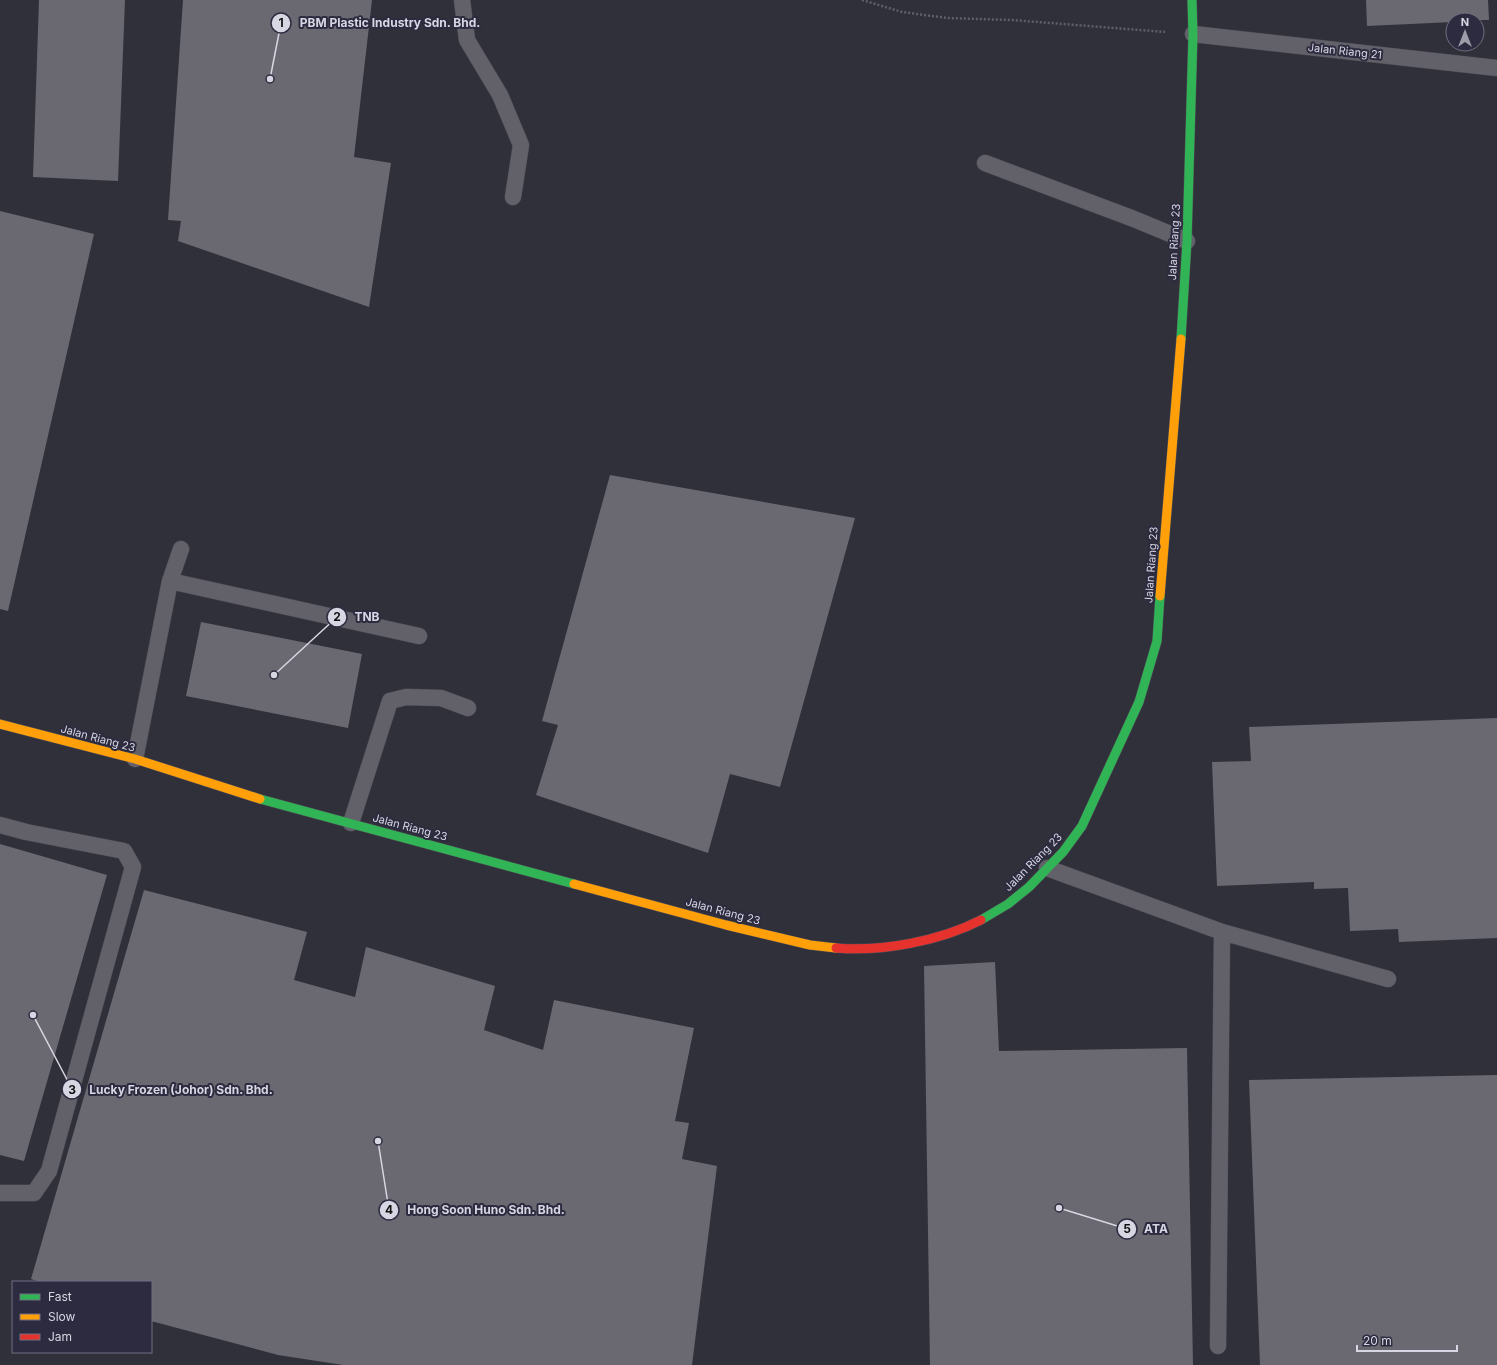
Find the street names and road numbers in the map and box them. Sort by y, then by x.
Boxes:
street label: Jalan Riang 21 [1307,40,1383,62]
street label: Jalan Riang 23 [1165,203,1183,281]
street label: Jalan Riang 23 [1141,526,1161,604]
street label: Jalan Riang 23 [59,721,137,755]
street label: Jalan Riang 23 [371,810,449,844]
street label: Jalan Riang 23 [1001,830,1065,894]
street label: Jalan Riang 23 [684,894,762,928]

